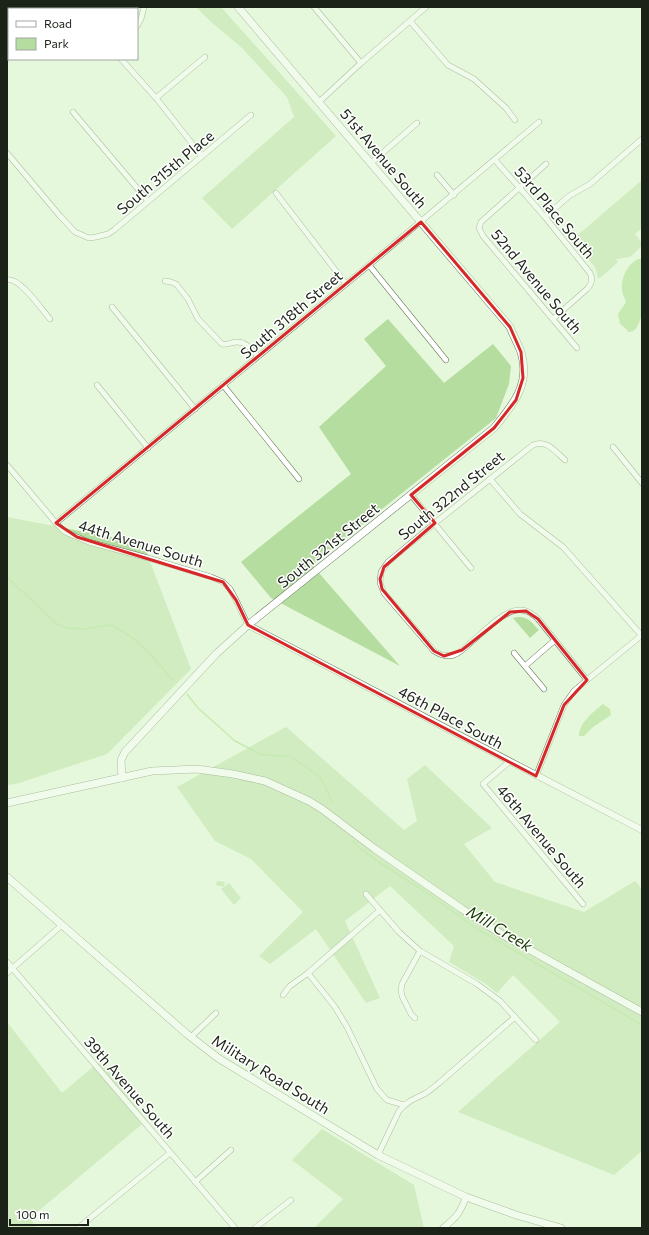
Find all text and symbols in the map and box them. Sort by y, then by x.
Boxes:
legend [8,8,138,60]
text: Road [44,16,72,30]
text: Park [44,36,70,50]
street label: 51st Avenue South [337,104,431,212]
street label: South 315th Place [113,126,217,218]
street label: 53rd Place South [511,162,599,262]
street label: 52nd Avenue South [488,225,586,337]
street label: South 318th Street [236,266,346,362]
street label: South 322nd Street [394,447,508,543]
street label: South 321st Street [274,499,382,591]
street label: 44th Avenue South [77,515,205,571]
street label: 46th Place South [396,682,506,752]
street label: 46th Avenue South [493,781,591,891]
water label: Mill Creek [464,901,537,955]
street label: Military Road South [209,1031,333,1117]
street label: 39th Avenue South [81,1032,179,1142]
scale bar [10,1201,88,1227]
text: 100 m [16,1207,50,1221]

